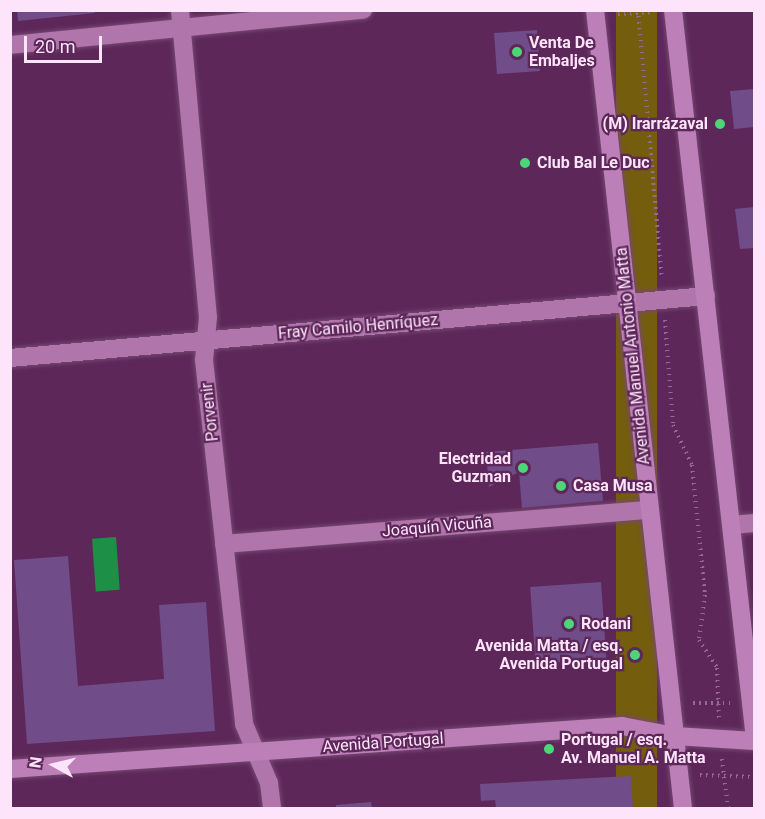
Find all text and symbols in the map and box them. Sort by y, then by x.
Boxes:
scale bar [27,24,105,62]
place label: Venta De Embaljes [529,33,595,71]
text: 20 m [35,36,75,57]
marker: Venta De Embaljes [510,45,524,59]
place label: (M) Irarrázaval [603,114,708,134]
marker: (M) Irarrázaval [713,117,727,131]
place label: Club Bal Le Duc [537,153,650,173]
marker: Club Bal Le Duc [518,156,532,170]
street label: Avenida Manuel Antonio Matta [612,246,654,466]
street label: Fray Camilo Henríquez [277,310,439,344]
street label: Porvenir [197,382,223,442]
place label: Electridad Guzman [439,449,511,487]
marker: Electridad Guzman [516,461,530,475]
place label: Casa Musa [573,476,653,496]
marker: Casa Musa [554,479,568,493]
street label: Joaquín Vicuña [381,513,493,541]
place label: Rodani [581,614,631,634]
marker: Rodani [562,617,576,631]
place label: Avenida Matta / esq. Avenida Portugal [475,636,623,674]
marker: Avenida Matta / esq. Avenida Portugal [628,648,642,662]
street label: Avenida Portugal [322,729,444,757]
place label: Portugal / esq. Av. Manuel A. Matta [561,730,706,768]
north arrow [24,735,84,795]
marker: Portugal / esq. Av. Manuel A. Matta [542,742,556,756]
text: N [25,756,46,769]

